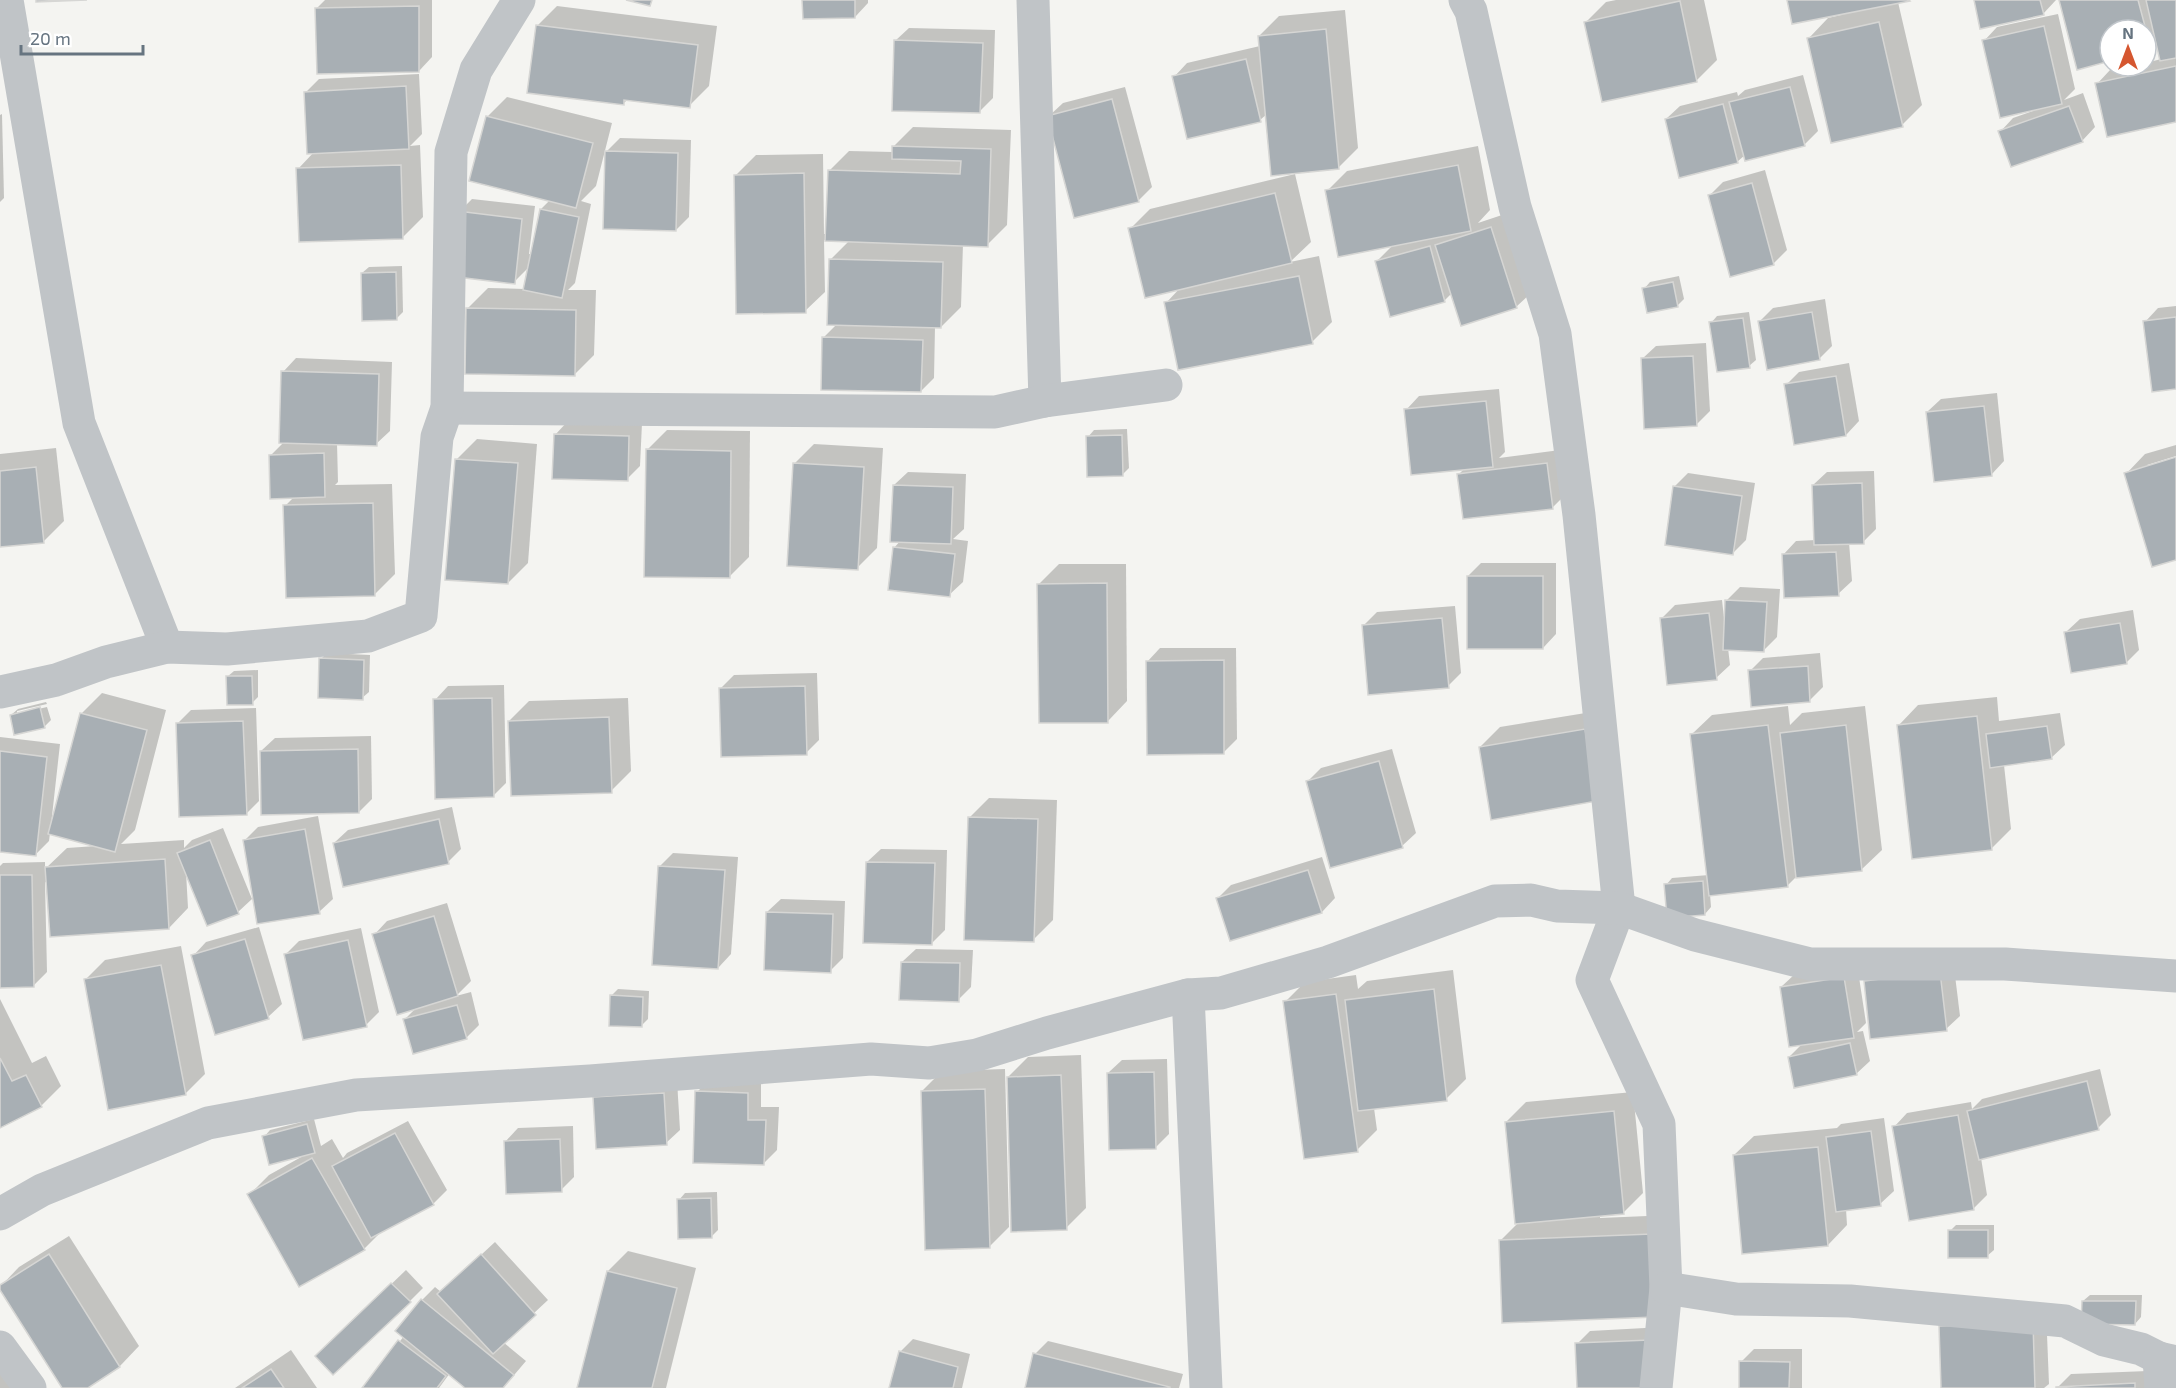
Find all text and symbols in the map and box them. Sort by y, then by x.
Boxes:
scale bar [21,18,142,56]
north arrow [2098,18,2158,78]
text: N [2122,23,2134,42]
text: 20 m [30,27,71,49]

